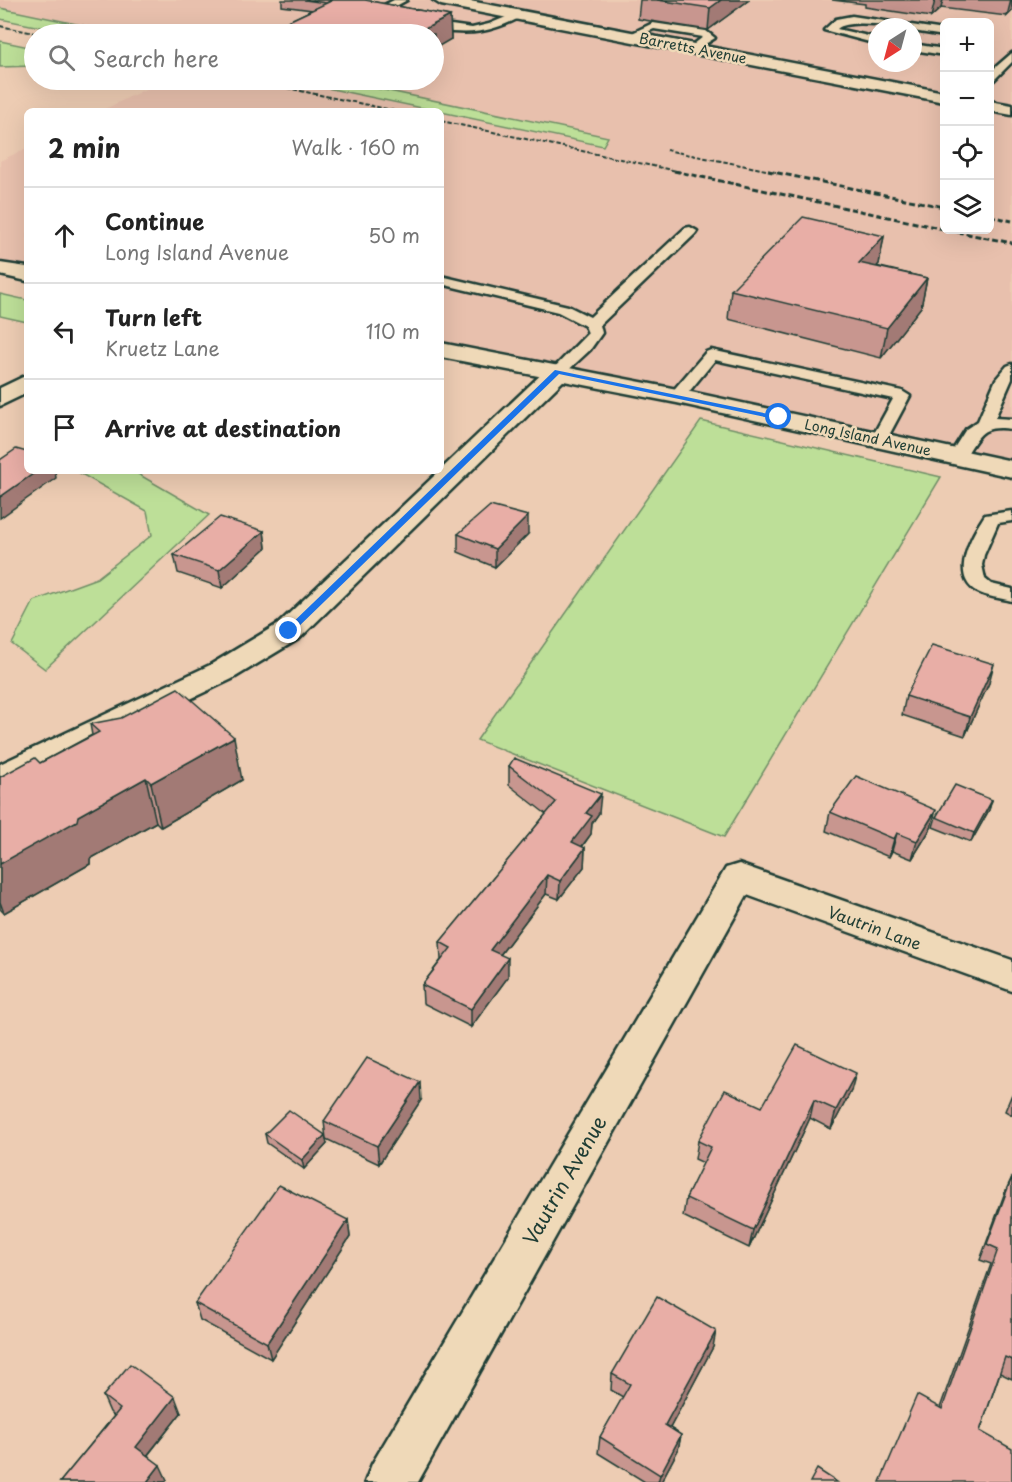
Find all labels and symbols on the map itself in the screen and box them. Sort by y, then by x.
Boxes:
north arrow [868,18,922,72]
street label: Barretts Avenue [637,27,749,69]
route start [765,403,791,429]
street label: Long Island Avenue [803,413,933,461]
route end [275,617,301,643]
street label: Vautrin Lane [825,899,925,955]
street label: Vautrin Avenue [515,1110,613,1250]

